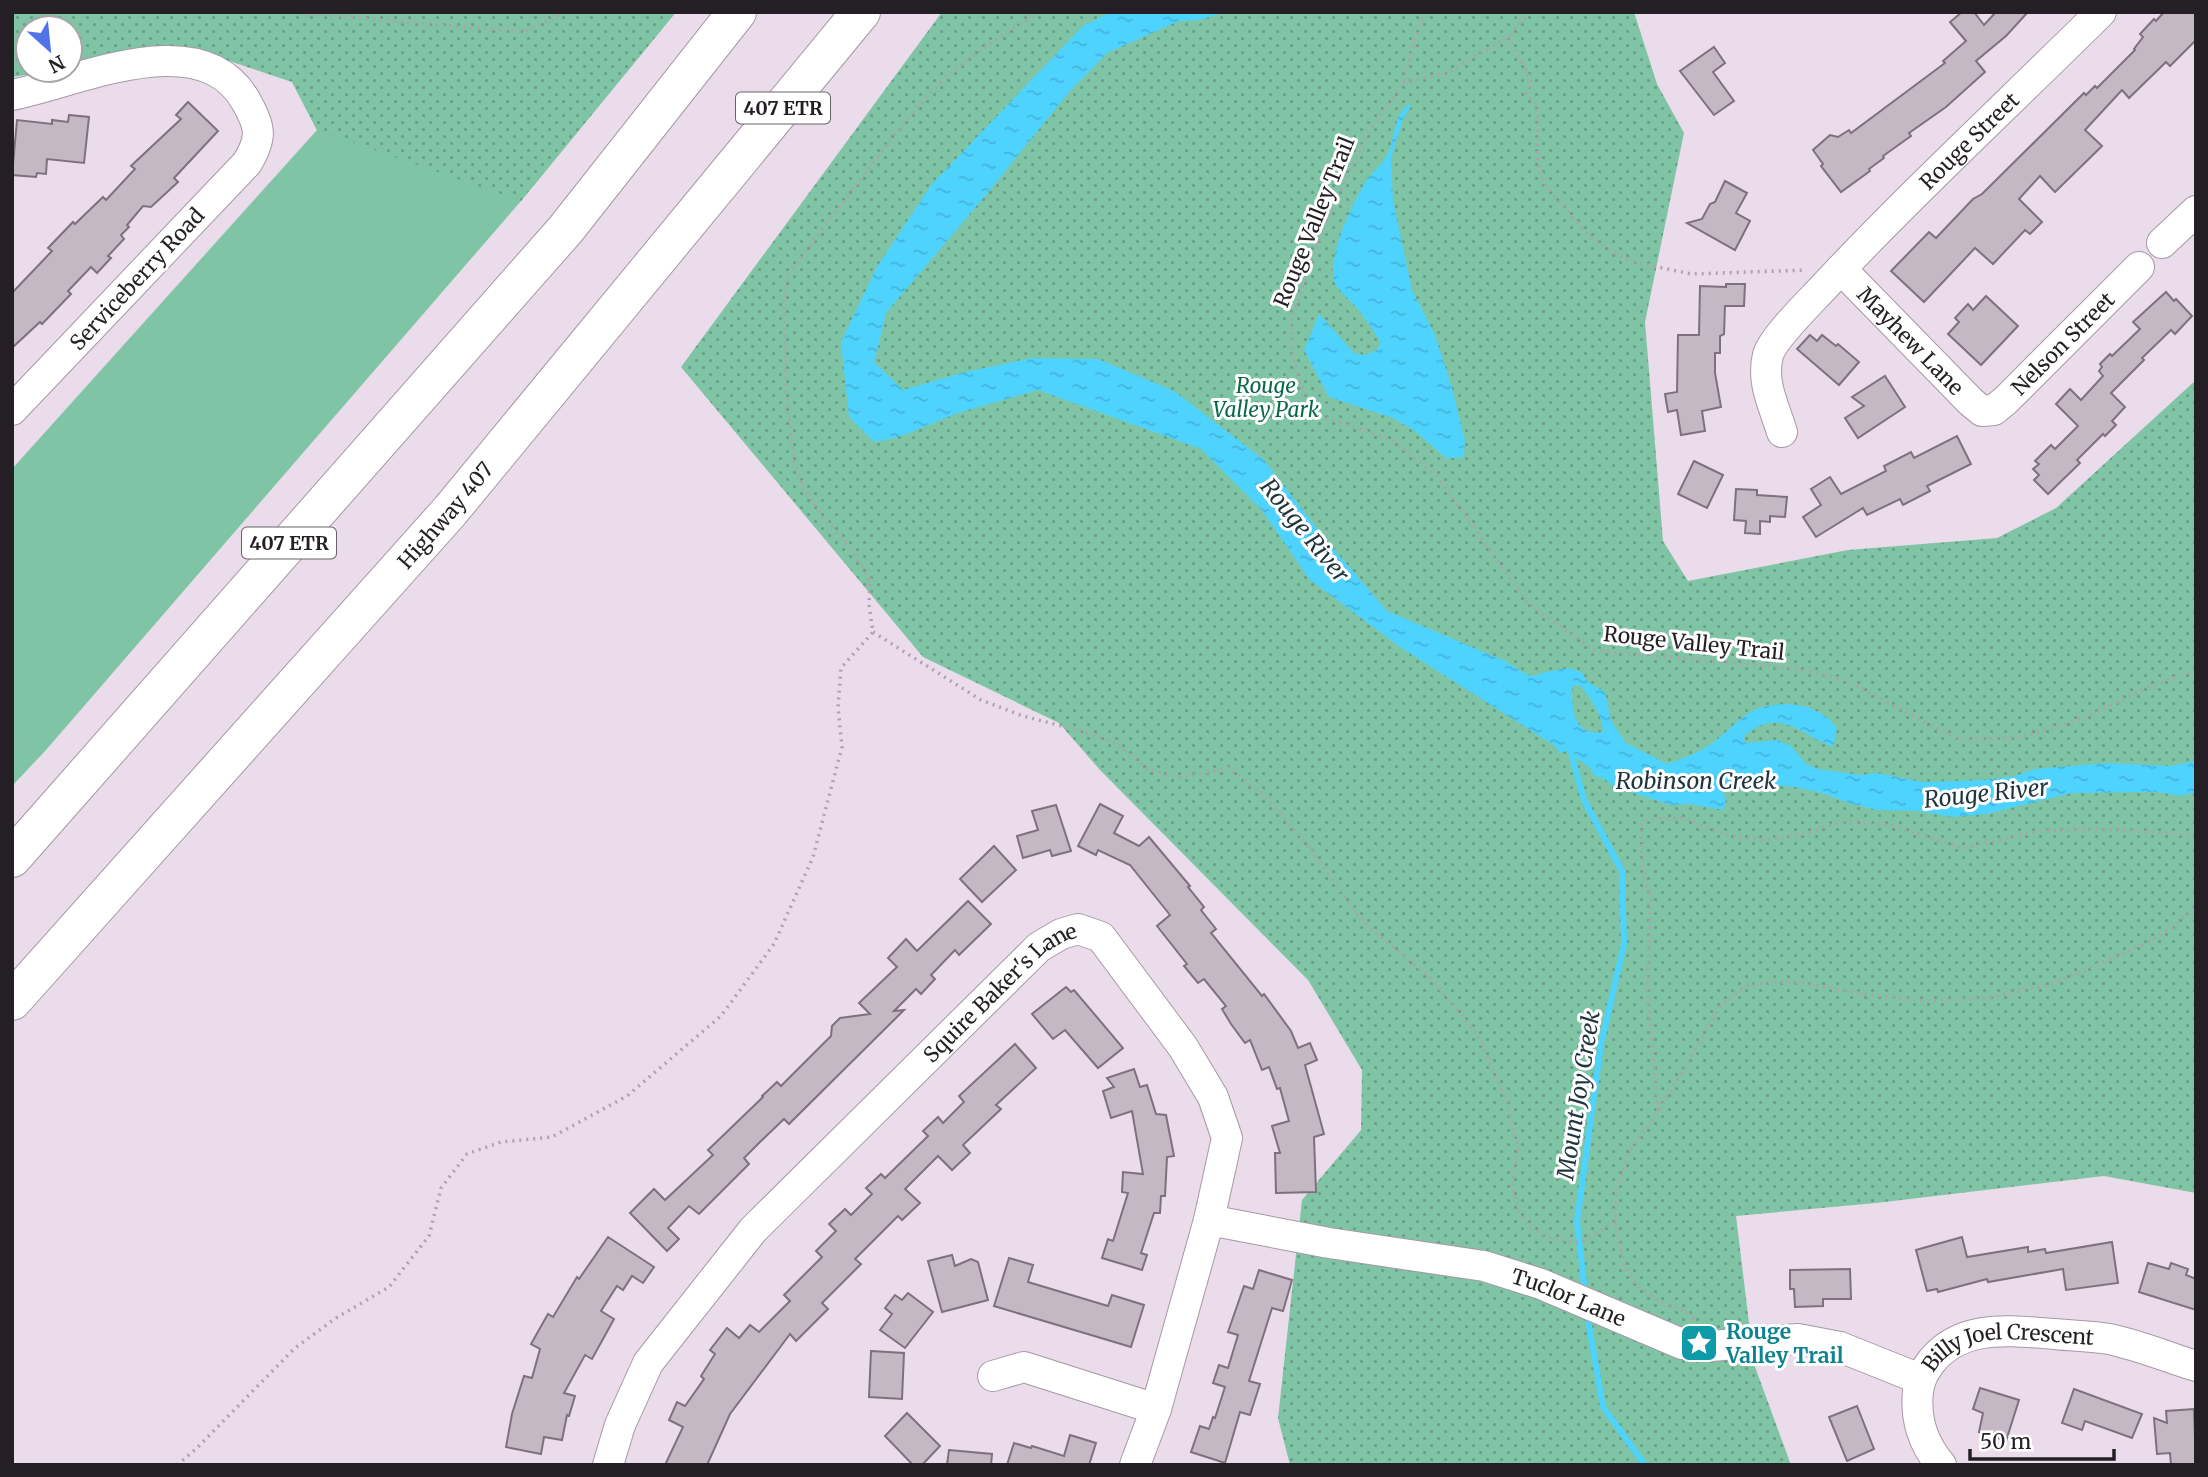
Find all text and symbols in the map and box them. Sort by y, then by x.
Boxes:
north arrow [14,14,84,84]
text: N [45,50,69,78]
street label: Rouge Street [1914,86,2024,195]
road number: 407 ETR [736,92,830,124]
street label: Rouge Valley Trail [1267,132,1361,311]
street label: Serviceberry Road [64,202,210,356]
street label: Mayhew Lane [1852,281,1970,400]
street label: Nelson Street [2005,286,2120,401]
park label: Rouge Valley Park [1213,372,1320,423]
street label: Highway 407 [392,456,499,574]
water label: Rouge River [1254,472,1356,588]
road number: 407 ETR [242,528,336,558]
street label: Rouge Valley Trail [1602,620,1786,666]
water label: Robinson Creek [1616,766,1777,795]
water label: Rouge River [1922,772,2050,814]
street label: Squire Baker's Lane [917,917,1080,1068]
water label: Mount Joy Creek [1550,1008,1606,1182]
street label: Tuclor Lane [1508,1262,1630,1332]
place label: Rouge Valley Trail [1725,1318,1844,1369]
street label: Billy Joel Crescent [1915,1318,2095,1376]
place icon: Rouge Valley Trail [1678,1322,1720,1364]
scale bar [1970,1418,2114,1462]
text: 50 m [1980,1428,2031,1455]

